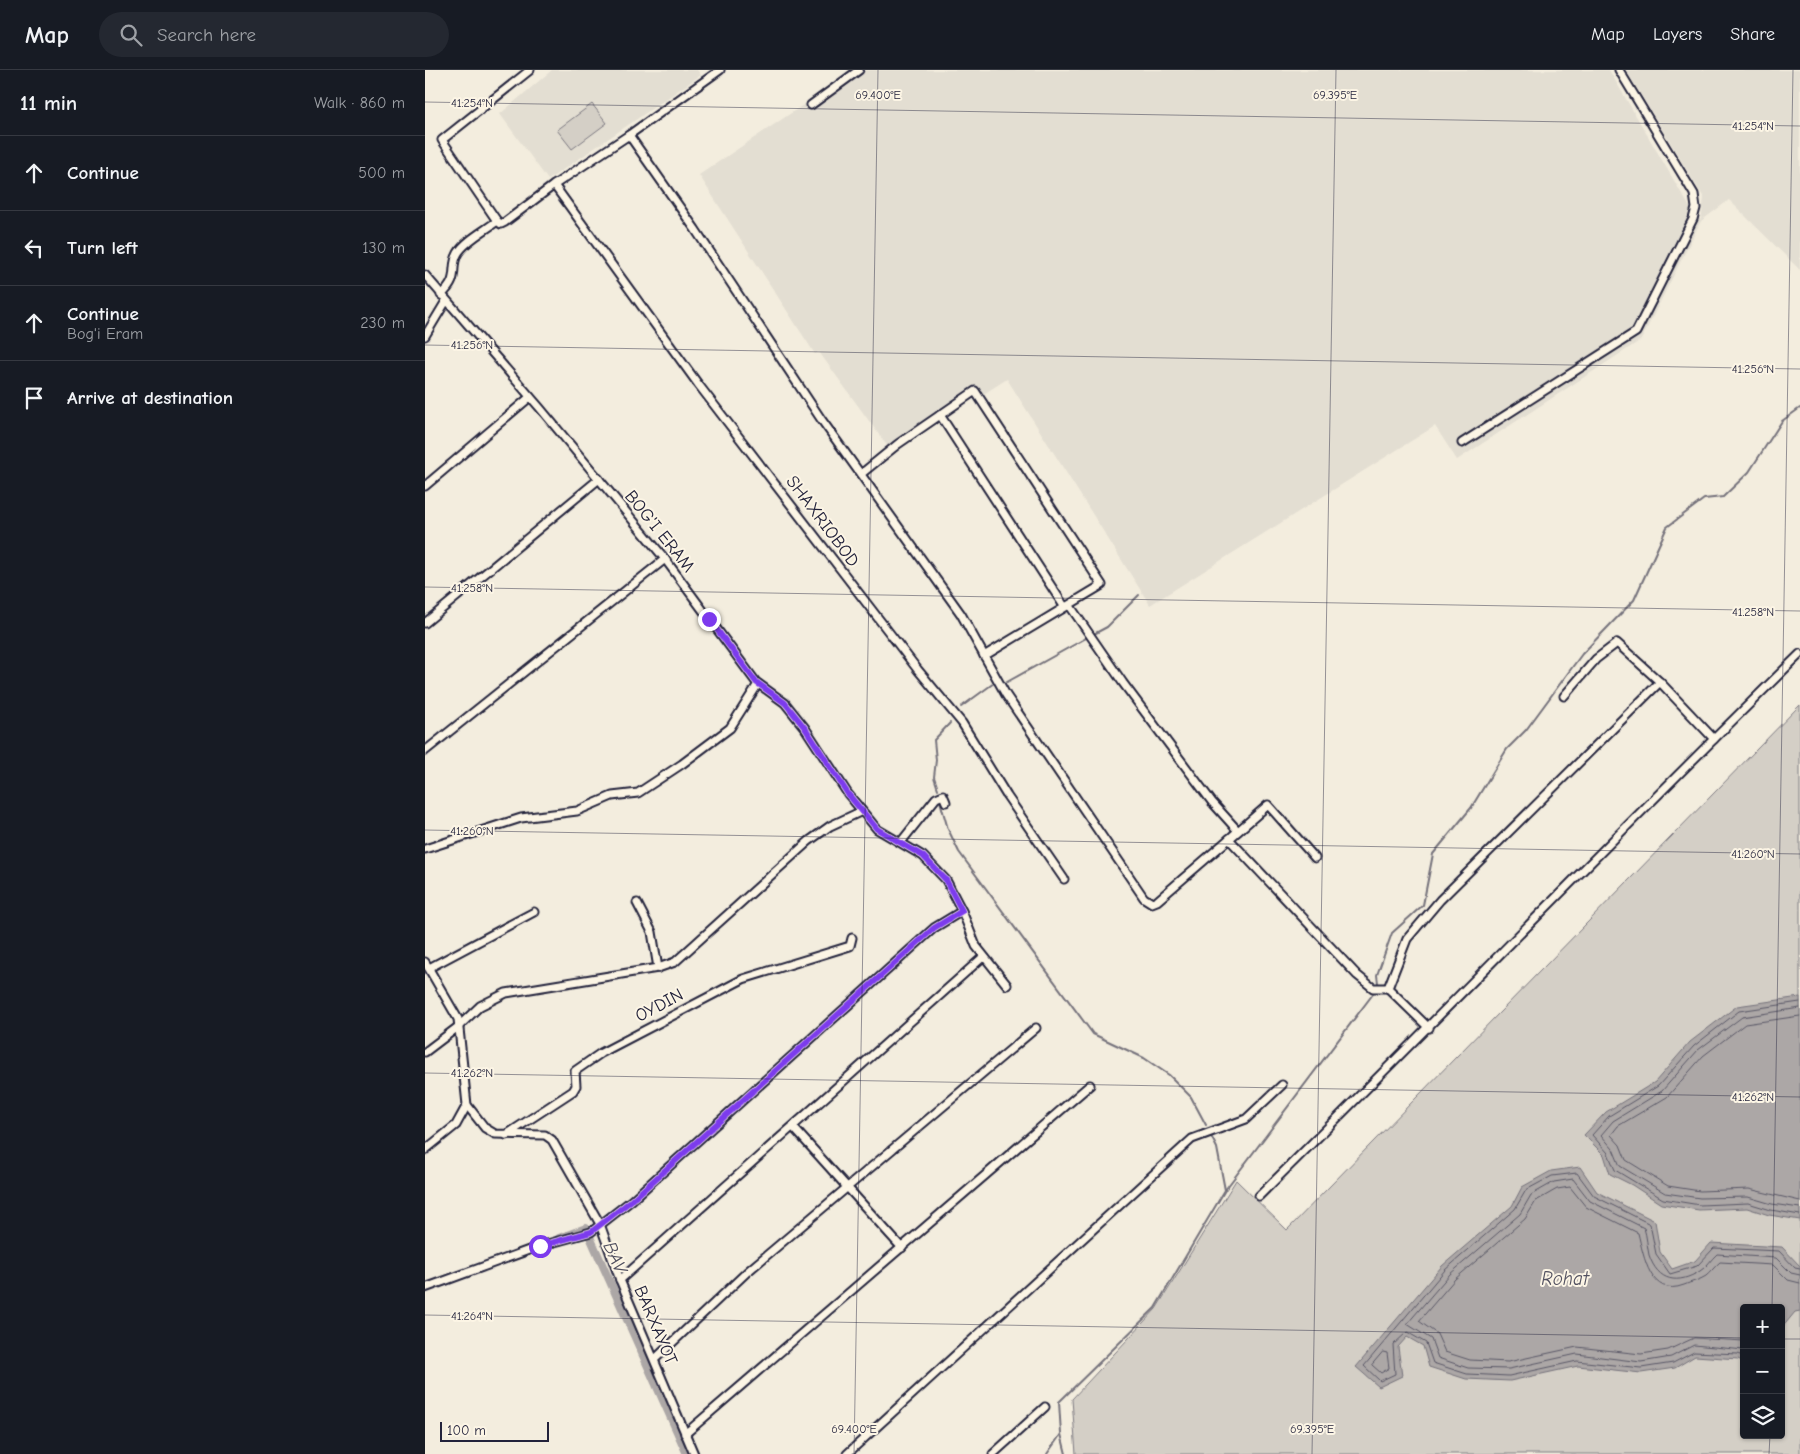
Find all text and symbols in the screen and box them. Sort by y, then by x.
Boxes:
search box [99,12,449,57]
text: Map [25,21,69,49]
icon: search [117,21,145,49]
text: Search here [157,24,256,46]
text: Map [1591,24,1625,45]
text: Layers [1653,24,1702,45]
text: Share [1730,24,1775,45]
text: 69.400°E [855,88,901,102]
text: 69.395°E [1313,88,1357,102]
text: 11 min [20,91,77,115]
text: Walk · 860 m [314,94,405,112]
text: 41.254°N [451,96,493,110]
text: 41.254°N [1732,119,1774,133]
icon: ahead [20,159,48,187]
text: Continue [67,162,139,184]
text: 500 m [358,164,405,182]
icon: left [20,234,48,262]
text: Turn left [67,237,138,259]
text: 130 m [362,239,405,257]
text: Continue [67,303,139,325]
icon: ahead [20,309,48,337]
text: 230 m [360,314,405,332]
text: Bog'i Eram [67,325,143,343]
text: 41.256°N [451,338,493,352]
text: 41.256°N [1732,362,1774,376]
icon: arrive [20,384,48,412]
text: Arrive at destination [67,387,233,409]
street label: SHAXRIOBOD [782,472,864,571]
street label: BOG'I ERAM [620,486,699,577]
text: 41.258°N [451,581,493,595]
text: 41.258°N [1732,605,1774,619]
route end [698,608,721,631]
text: 41.260°N [450,824,494,838]
text: 41.260°N [1731,847,1775,861]
street label: OYDIN [632,984,687,1027]
text: 41.262°N [451,1066,493,1080]
text: 41.262°N [1732,1090,1774,1104]
route start [529,1235,552,1258]
water label: BAV [598,1238,632,1278]
water label: Rohat [1541,1268,1591,1290]
street label: BARXAYOT [629,1282,682,1369]
map controls [1740,1304,1785,1439]
button: + [1740,1304,1785,1349]
text: 41.264°N [451,1309,493,1323]
button: − [1740,1349,1785,1394]
button: layers [1740,1394,1785,1439]
scale bar [440,1419,549,1442]
text: 100 m [447,1422,486,1439]
text: 69.400°E [831,1422,877,1436]
text: 69.395°E [1290,1422,1334,1436]

